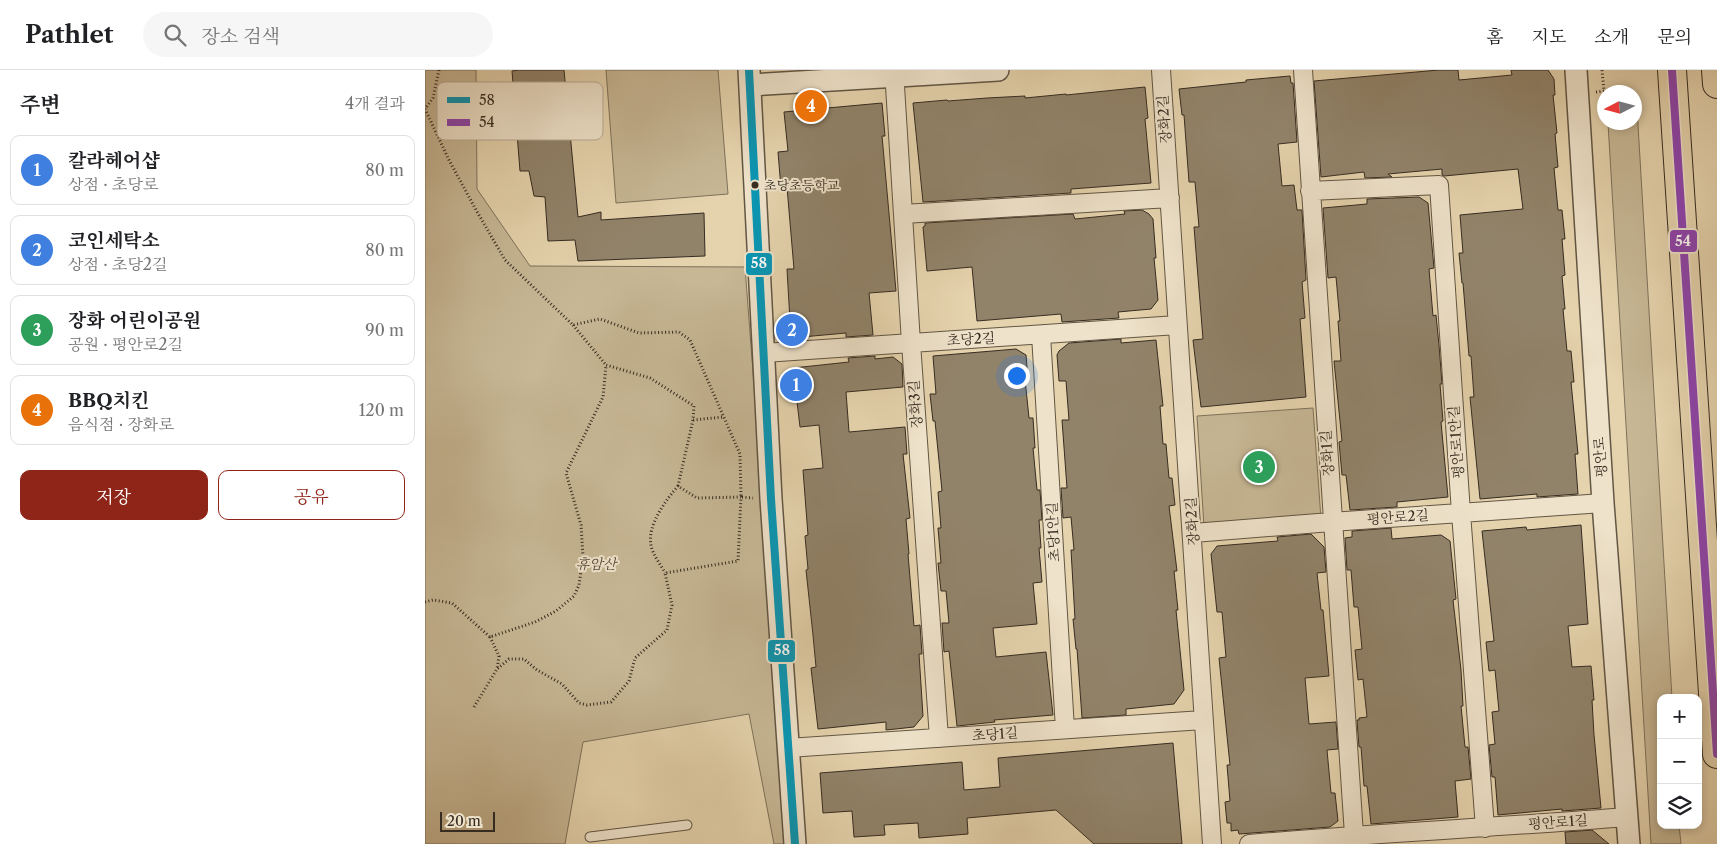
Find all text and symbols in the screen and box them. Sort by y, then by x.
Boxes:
search box [143,12,493,57]
text: Pathlet [25,20,113,49]
icon: search [161,21,189,49]
text: 장소 검색 [201,25,280,48]
text: 홈 [1486,26,1504,48]
text: 지도 [1532,26,1566,48]
text: 소개 [1594,26,1629,48]
text: 문의 [1657,26,1692,48]
legend [437,82,603,140]
north arrow [1597,85,1642,130]
pin: 4 [795,87,827,125]
text: 58 [479,91,495,109]
text: 주변 [20,92,61,117]
text: 4개 결과 [345,93,405,113]
street label: 장화2길 [1153,94,1175,144]
text: 54 [479,113,495,131]
text: 칼라헤어샵 [68,149,160,172]
text: 1 [33,160,41,180]
text: 80 m [365,160,404,180]
text: 상점 · 초당로 [68,174,158,194]
place label: 초당초등학교 [764,177,840,193]
marker: 초당초등학교 [750,180,760,190]
text: 코인세탁소 [68,229,160,252]
line badge: 54 [1669,229,1698,253]
text: 54 [1675,232,1691,250]
text: 2 [32,240,42,260]
text: 80 m [365,240,404,260]
line badge: 58 [745,252,773,276]
text: 상점 · 초당2길 [68,254,168,274]
text: 58 [751,254,767,272]
text: 장화 어린이공원 [68,309,201,332]
pin: 2 [776,311,808,349]
text: 3 [32,320,42,340]
text: 90 m [365,320,404,340]
street label: 초당2길 [946,329,996,349]
text: 공원 · 평안로2길 [68,334,183,354]
your location [1004,363,1030,389]
pin: 1 [780,366,812,404]
street label: 장화3길 [904,379,926,429]
text: BBQ치킨 [68,389,149,412]
text: 4 [32,400,42,420]
text: 120 m [359,400,404,420]
street label: 평안로1안길 [1444,405,1468,479]
text: 음식점 · 장화로 [68,414,174,434]
street label: 장화1길 [1316,429,1338,477]
street label: 평안로 [1590,436,1610,478]
pin: 3 [1243,448,1275,486]
button: 저장 [20,470,208,520]
button: 공유 [218,470,405,520]
street label: 장화2길 [1181,496,1203,546]
street label: 초당1안길 [1042,502,1064,562]
street label: 평안로2길 [1366,506,1430,528]
park label: 휴암산 [576,555,619,573]
line badge: 58 [767,639,796,663]
text: 58 [774,641,790,659]
map controls [1657,694,1702,829]
button: + [1657,694,1702,739]
street label: 초당1길 [971,723,1019,745]
button: − [1657,739,1702,784]
button: layers [1657,784,1702,829]
scale bar [440,809,495,832]
street label: 평안로1길 [1527,811,1589,833]
text: 20 m [447,812,481,830]

